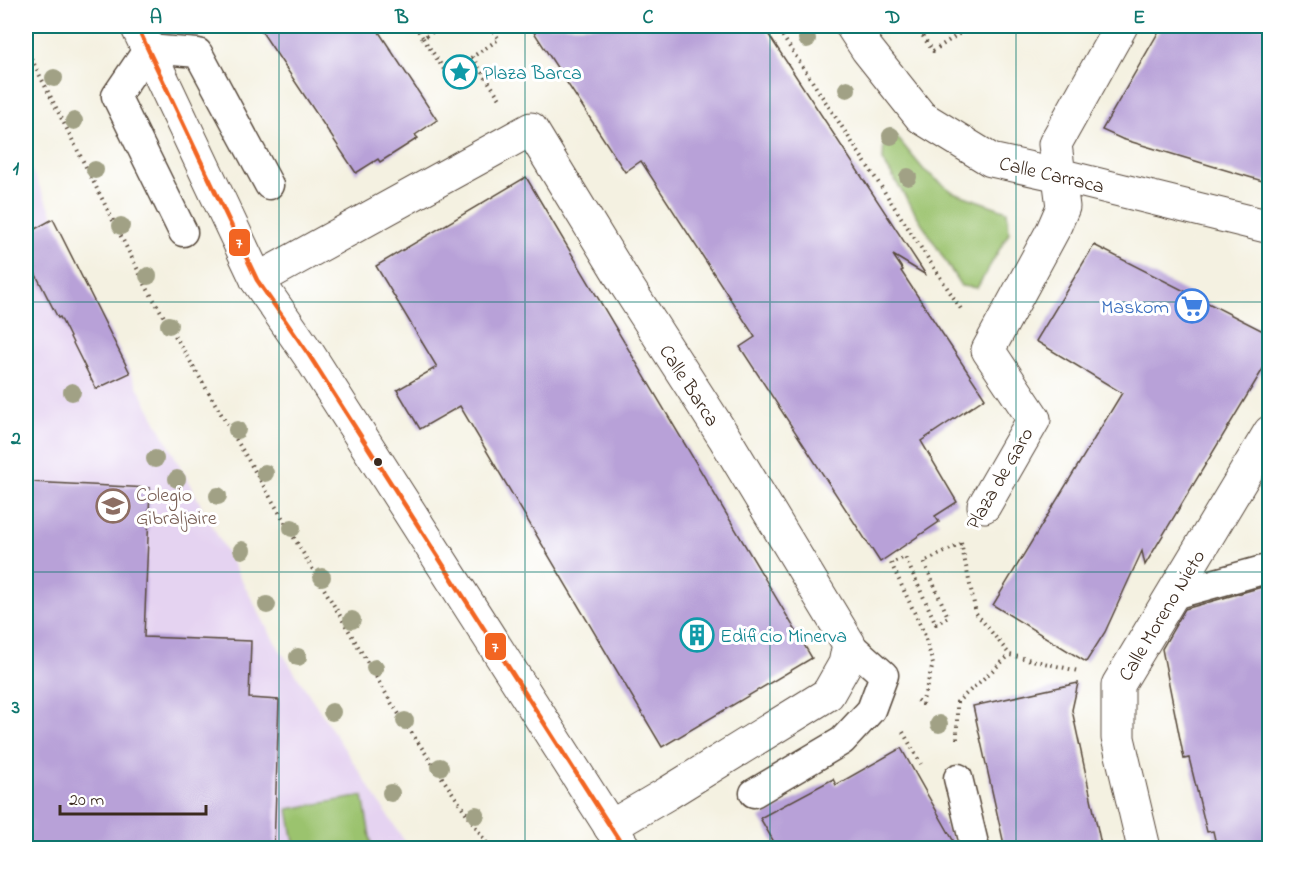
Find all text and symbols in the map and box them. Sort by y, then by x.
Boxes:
text: A [150,4,162,33]
text: B [394,4,409,33]
text: C [643,4,654,33]
text: D [885,4,900,33]
text: E [1133,4,1145,33]
place icon: Plaza Barca [442,54,478,90]
place label: Plaza Barca [483,60,582,89]
street label: Calle Carraca [996,150,1107,203]
text: 1 [13,155,20,184]
line badge: 7 [228,228,251,257]
text: 7 [236,232,243,256]
supermarket icon: Maskom [1174,288,1210,324]
place label: Maskom [1101,294,1169,323]
street label: Calle Barca [651,340,725,433]
street label: Plaza de Garo [960,423,1042,536]
text: 2 [10,425,21,454]
unlabelled marker [372,456,384,468]
place label: Colegio Gibraljaire [136,482,217,534]
school or university icon: Colegio Gibraljaire [95,488,131,524]
street label: Calle Moreno Nieto [1112,545,1214,687]
building icon: Edificio Minerva [679,617,715,653]
place label: Edificio Minerva [720,623,847,652]
line badge: 7 [484,632,507,661]
text: 7 [492,636,499,660]
text: 3 [11,694,20,723]
scale bar [60,778,206,816]
text: 20 m [69,788,104,814]

